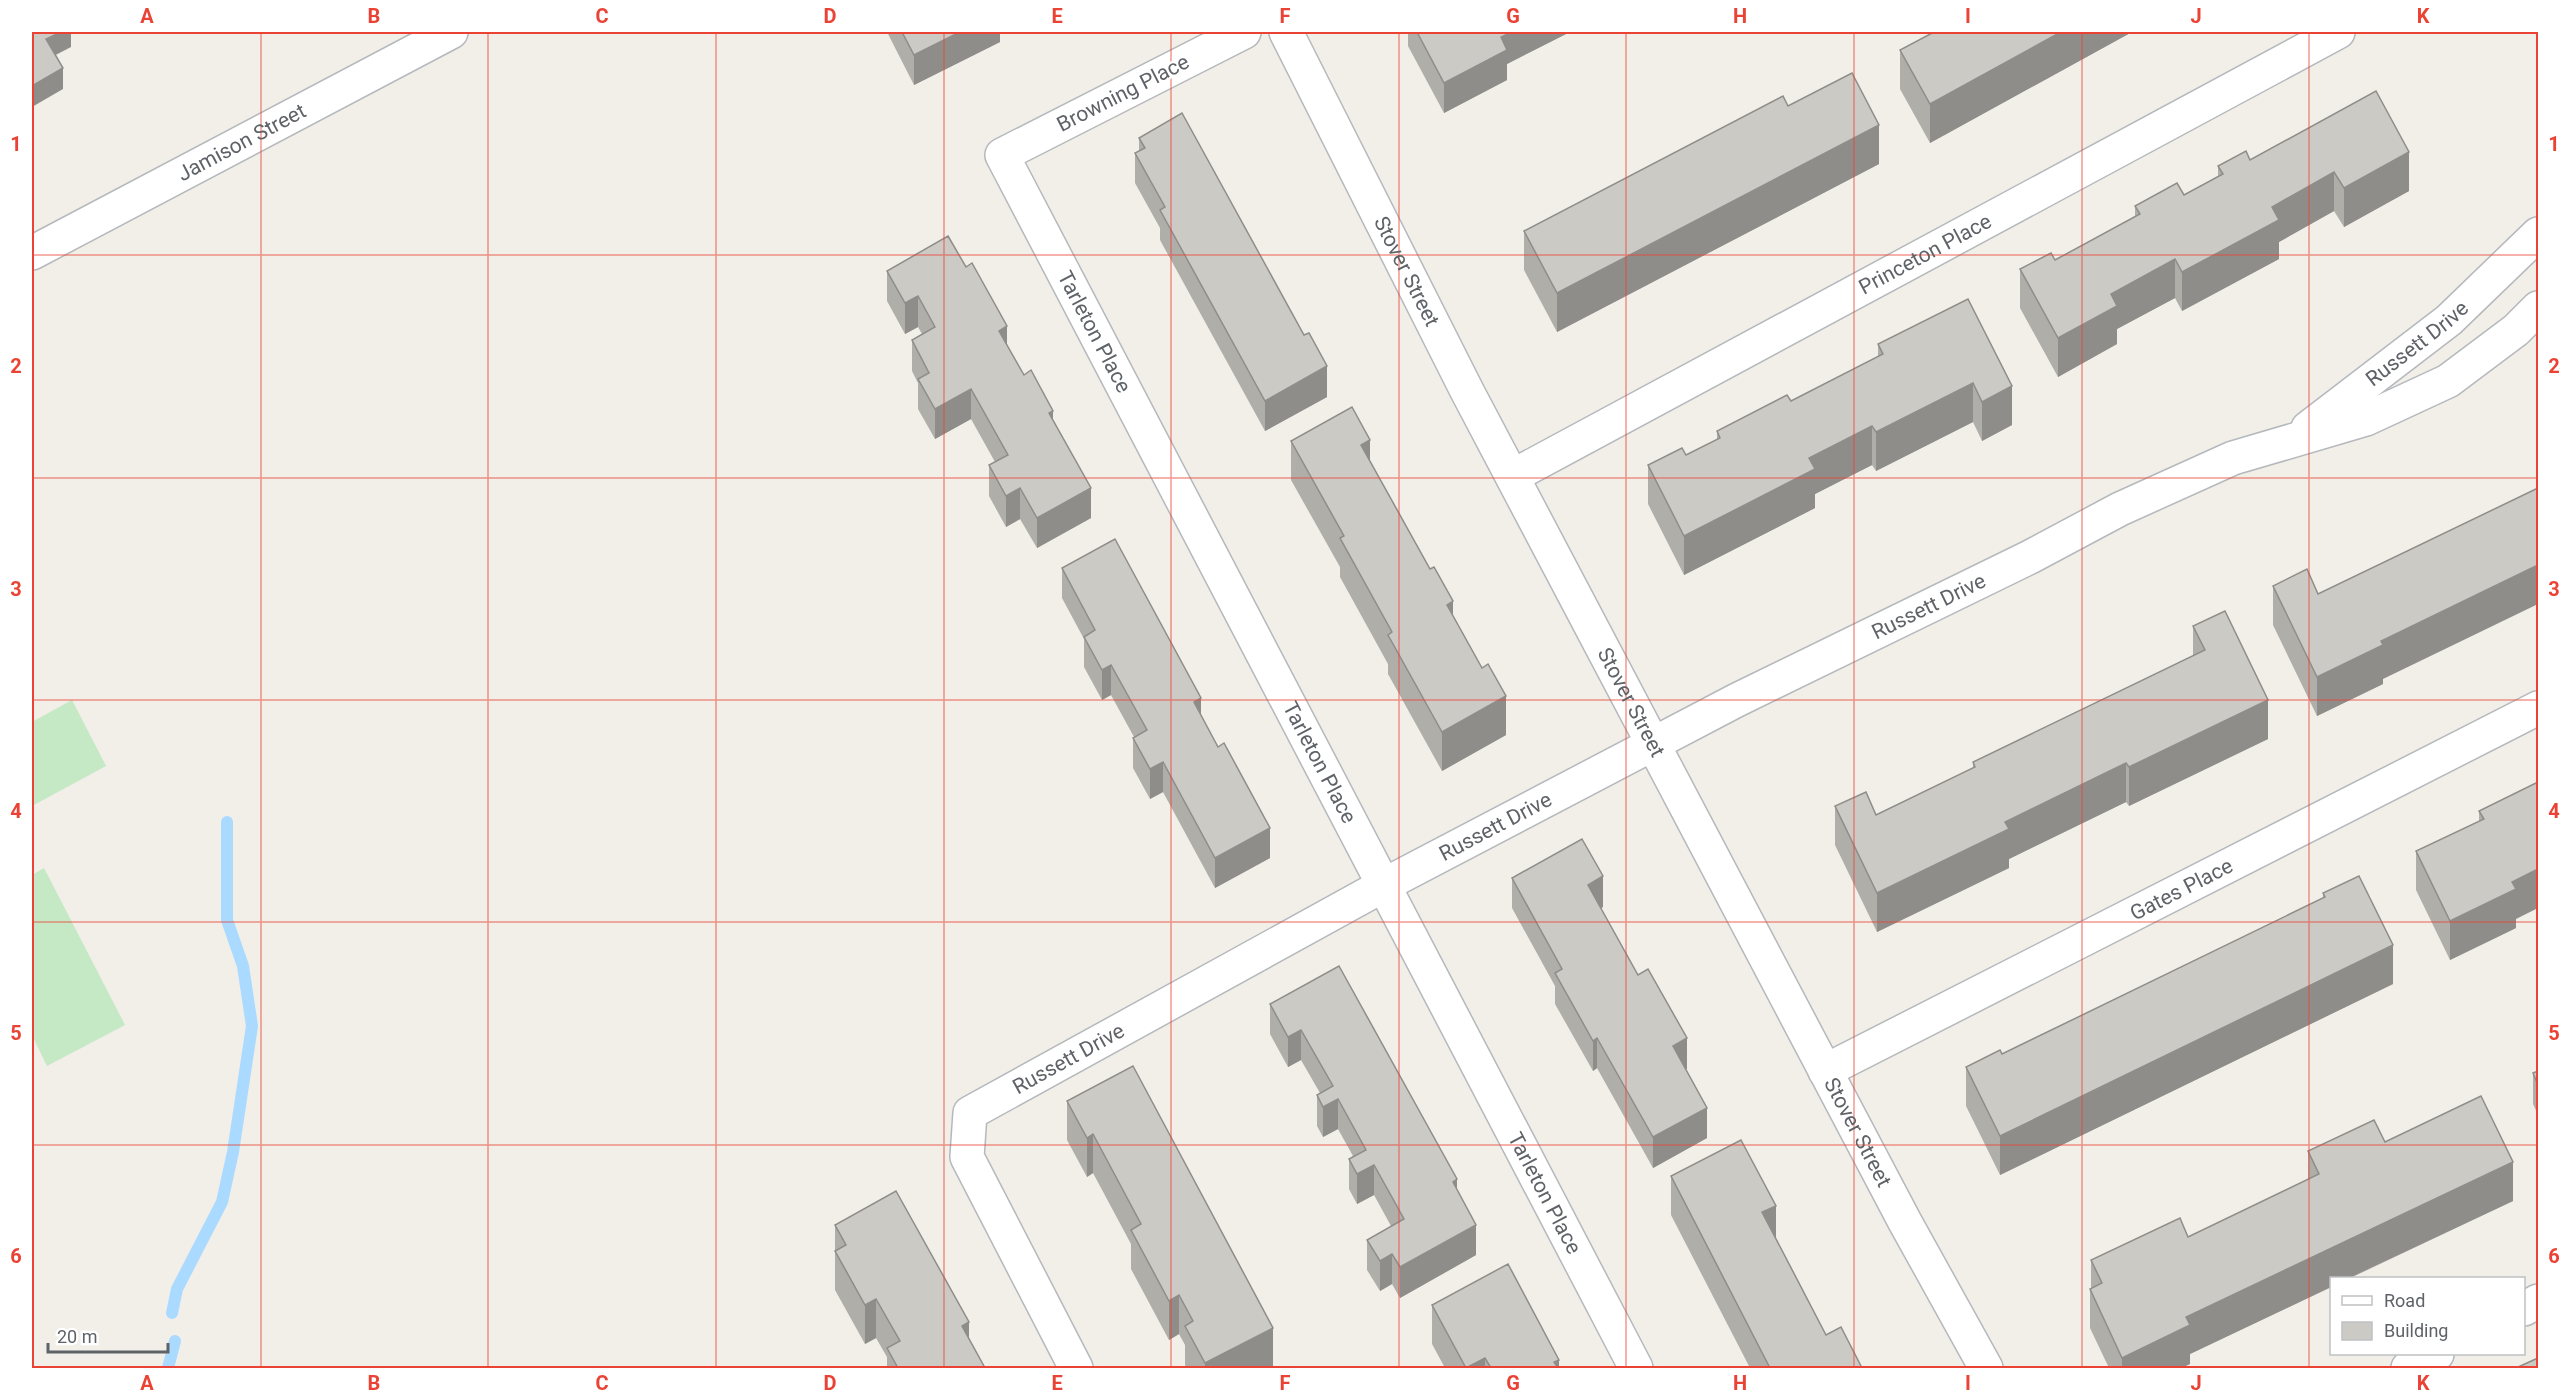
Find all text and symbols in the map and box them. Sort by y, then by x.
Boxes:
text: A [140,4,154,28]
text: B [368,4,380,28]
text: C [595,4,609,28]
text: D [824,4,837,28]
text: E [1051,4,1063,28]
text: F [1280,4,1291,28]
text: G [1506,4,1520,28]
text: H [1733,4,1747,28]
text: I [1965,4,1971,28]
text: J [2190,4,2202,28]
text: K [2417,4,2430,28]
street label: Browning Place [1053,49,1193,137]
street label: Jamison Street [173,99,310,186]
text: 1 [10,132,22,156]
text: 1 [2548,132,2560,156]
street label: Princeton Place [1855,209,1995,300]
street label: Stover Street [1369,212,1444,330]
street label: Tarleton Place [1053,267,1136,397]
street label: Russett Drive [2361,296,2473,391]
text: 2 [10,354,22,378]
text: 2 [2548,354,2560,378]
street label: Russett Drive [1868,569,1989,644]
text: 3 [10,577,22,601]
text: 3 [2548,577,2560,601]
street label: Stover Street [1593,644,1670,761]
street label: Tarleton Place [1278,698,1361,827]
street label: Russett Drive [1435,787,1556,866]
text: 4 [10,799,22,823]
text: 4 [2548,799,2560,823]
street label: Gates Place [2126,853,2237,926]
street label: Russett Drive [1009,1018,1128,1099]
text: 5 [10,1021,22,1045]
text: 5 [2548,1021,2560,1045]
street label: Stover Street [1819,1074,1896,1191]
street label: Tarleton Place [1503,1129,1586,1258]
text: 6 [10,1244,22,1268]
text: 6 [2548,1244,2560,1268]
legend [2330,1277,2525,1355]
text: Road [2384,1290,2425,1311]
scale bar [48,1316,168,1354]
text: Building [2384,1320,2448,1341]
text: 20 m [57,1326,97,1347]
text: A [140,1371,154,1395]
text: B [368,1371,380,1395]
text: C [595,1371,609,1395]
text: D [824,1371,837,1395]
text: E [1051,1371,1063,1395]
text: F [1280,1371,1291,1395]
text: G [1506,1371,1520,1395]
text: H [1733,1371,1747,1395]
text: I [1965,1371,1971,1395]
text: J [2190,1371,2202,1395]
text: K [2417,1371,2430,1395]

